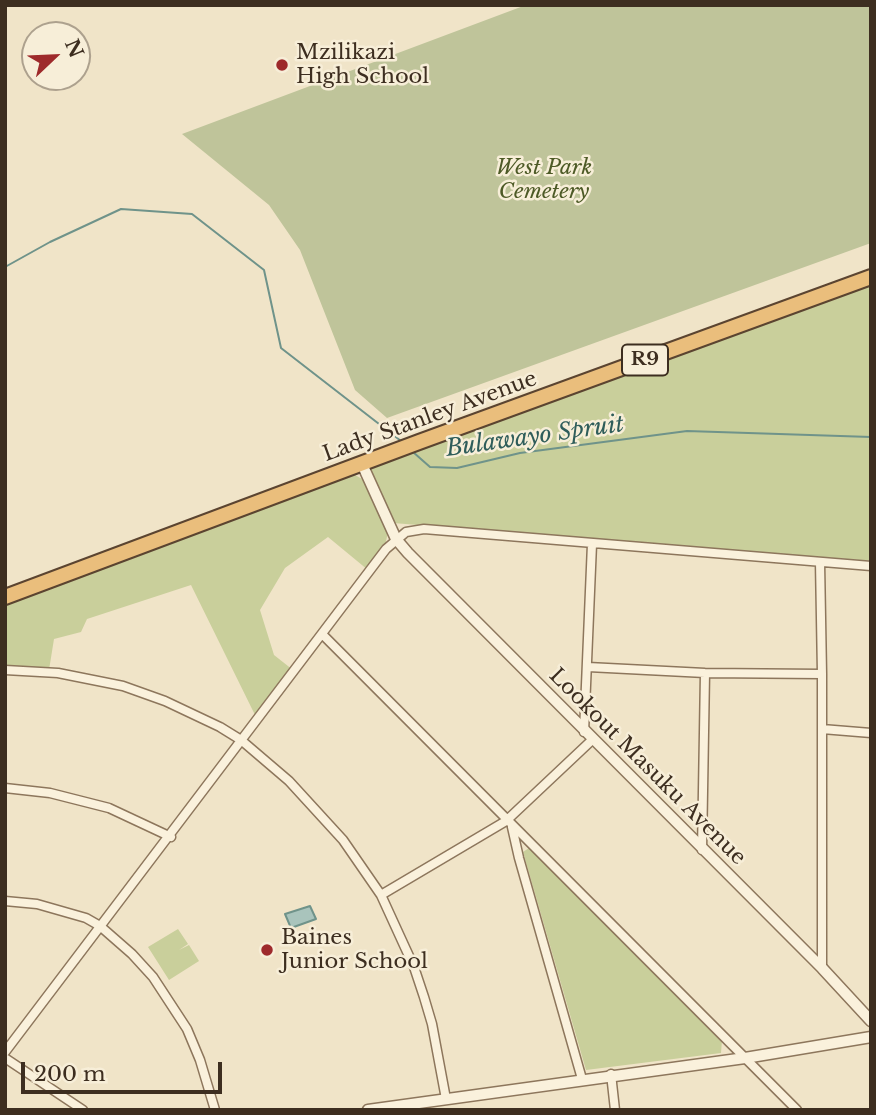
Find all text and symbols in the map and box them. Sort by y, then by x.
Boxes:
north arrow [21,21,91,91]
text: N [60,36,88,61]
place label: Mzilikazi High School [296,40,429,90]
marker: Mzilikazi High School [274,57,290,73]
park label: West Park Cemetery [496,155,592,205]
road number: R9 [622,344,668,376]
street label: Lady Stanley Avenue [320,367,540,467]
water label: Bulawayo Spruit [444,411,626,463]
street label: Lookout Masuku Avenue [543,663,751,871]
place label: Baines Junior School [281,925,428,975]
marker: Baines Junior School [259,942,275,958]
scale bar [24,1048,226,1092]
text: 200 m [34,1061,105,1087]

